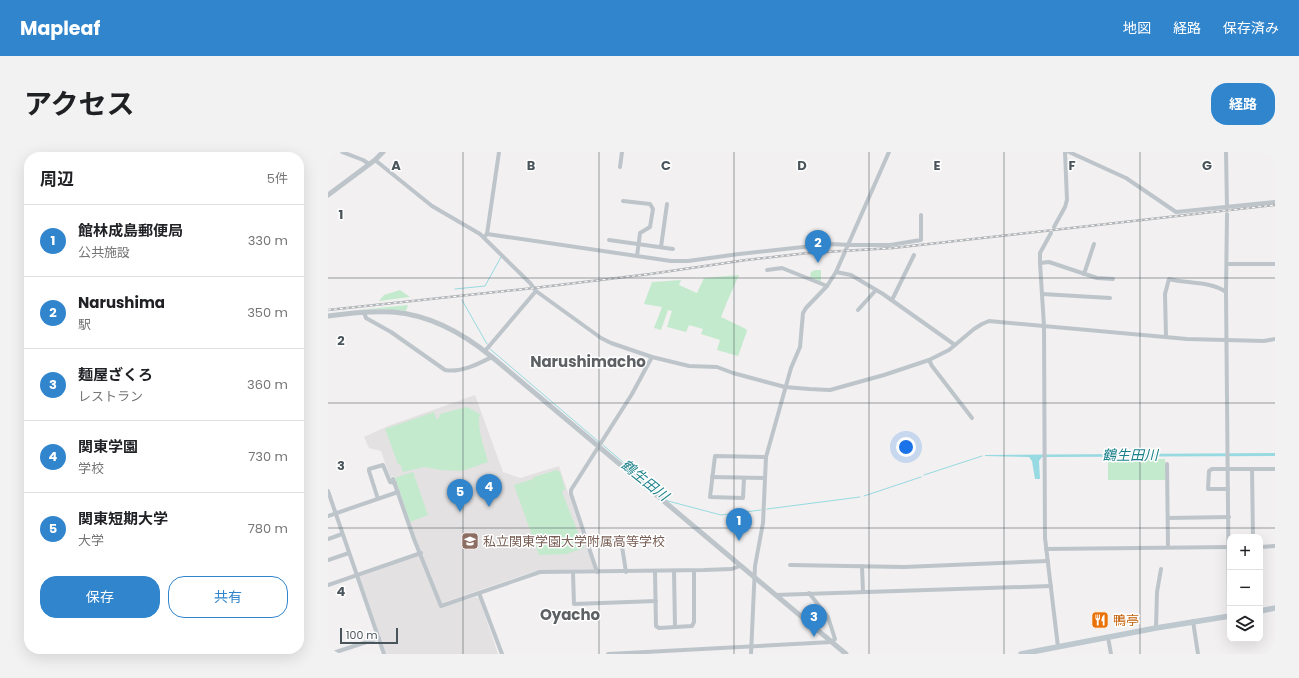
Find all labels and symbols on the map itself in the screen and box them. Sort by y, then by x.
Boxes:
text: A [391,156,401,175]
text: B [527,156,536,175]
text: C [661,156,671,175]
text: D [797,156,807,175]
text: E [933,156,941,175]
text: F [1068,156,1076,175]
text: G [1202,156,1212,175]
text: 1 [339,205,343,224]
pin: 2 [805,230,831,263]
text: 2 [337,331,345,350]
district label: Narushimacho [530,351,646,372]
your location [896,437,916,457]
water label: 鶴生田川 [1102,445,1160,465]
water label: 鶴生田川 [617,455,675,507]
text: 3 [337,456,345,475]
pin: 4 [476,474,502,507]
pin: 5 [447,479,473,512]
pin: 1 [726,508,752,541]
school or university icon: 私立関東学園大学附属高等学校 [460,531,480,551]
place label: 私立関東学園大学附属高等学校 [483,532,665,551]
text: 4 [337,582,346,601]
district label: Oyacho [540,604,601,625]
pin: 3 [801,604,827,637]
restaurant icon: 鴨亭 [1090,610,1110,630]
place label: 鴨亭 [1113,611,1139,630]
scale bar [340,626,398,645]

